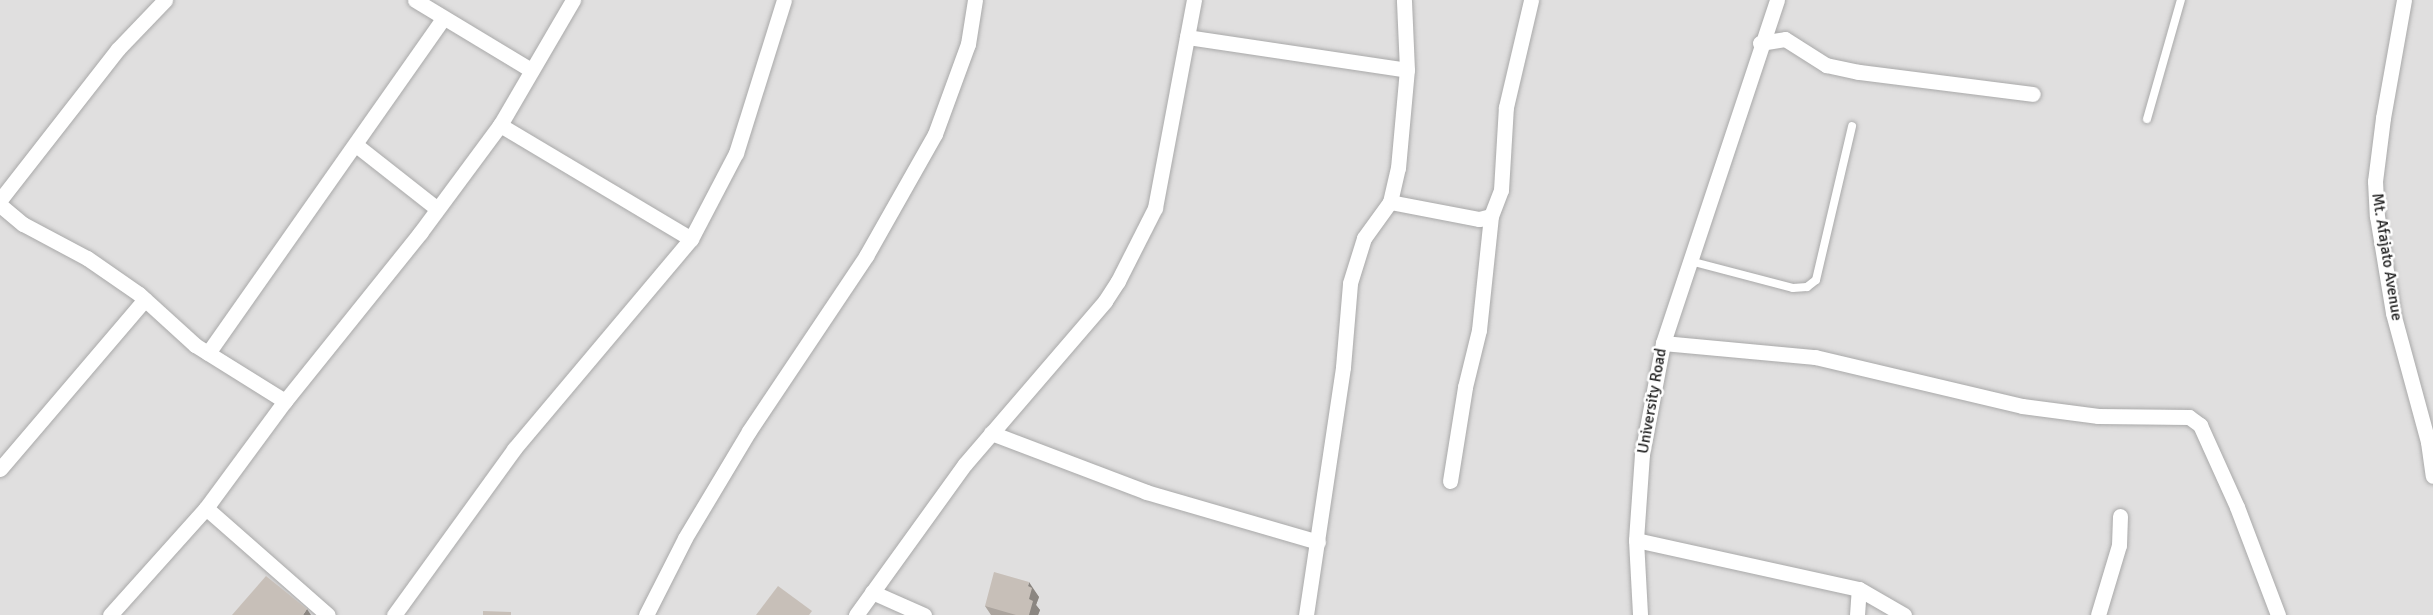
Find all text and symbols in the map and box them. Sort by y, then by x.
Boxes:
street label: Mt. Afajato Avenue [2367,192,2407,322]
street label: University Road [1633,347,1671,455]

